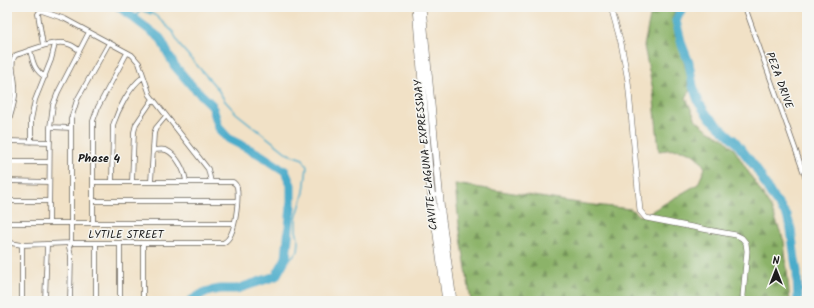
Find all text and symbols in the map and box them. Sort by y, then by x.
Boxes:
street label: PEZA DRIVE [760,49,798,112]
street label: CAVITE–LAGUNA EXPRESSWAY [409,78,443,231]
district label: Phase 4 [78,149,120,168]
street label: LYTILE STREET [88,226,165,244]
north arrow [756,250,796,290]
text: N [773,252,780,270]

